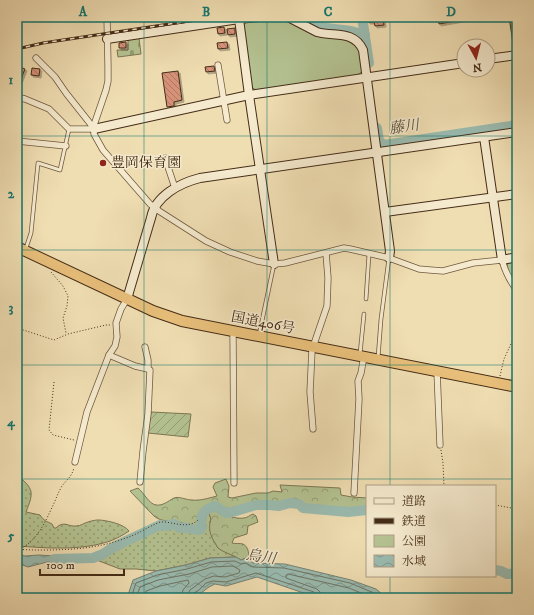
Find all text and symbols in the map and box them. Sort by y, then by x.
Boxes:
text: A [78,4,88,20]
text: B [202,4,210,20]
text: C [324,4,333,20]
text: D [446,4,456,20]
north arrow [456,38,496,78]
text: N [472,59,482,74]
text: 1 [9,72,14,88]
water label: 藤川 [388,115,422,138]
place label: 豊岡保育園 [111,154,181,172]
marker: 豊岡保育園 [98,158,108,168]
text: 2 [8,186,15,202]
text: 3 [9,300,14,316]
street label: 国道406号 [229,308,297,338]
text: 4 [6,414,15,431]
legend [366,485,496,577]
text: 道路 [402,494,426,509]
text: 鉄道 [401,514,426,529]
text: 5 [7,528,15,544]
text: 公園 [402,534,426,549]
water label: 烏川 [245,546,279,569]
scale bar [40,551,124,577]
text: 水域 [402,554,426,569]
text: 100 m [46,558,75,573]

